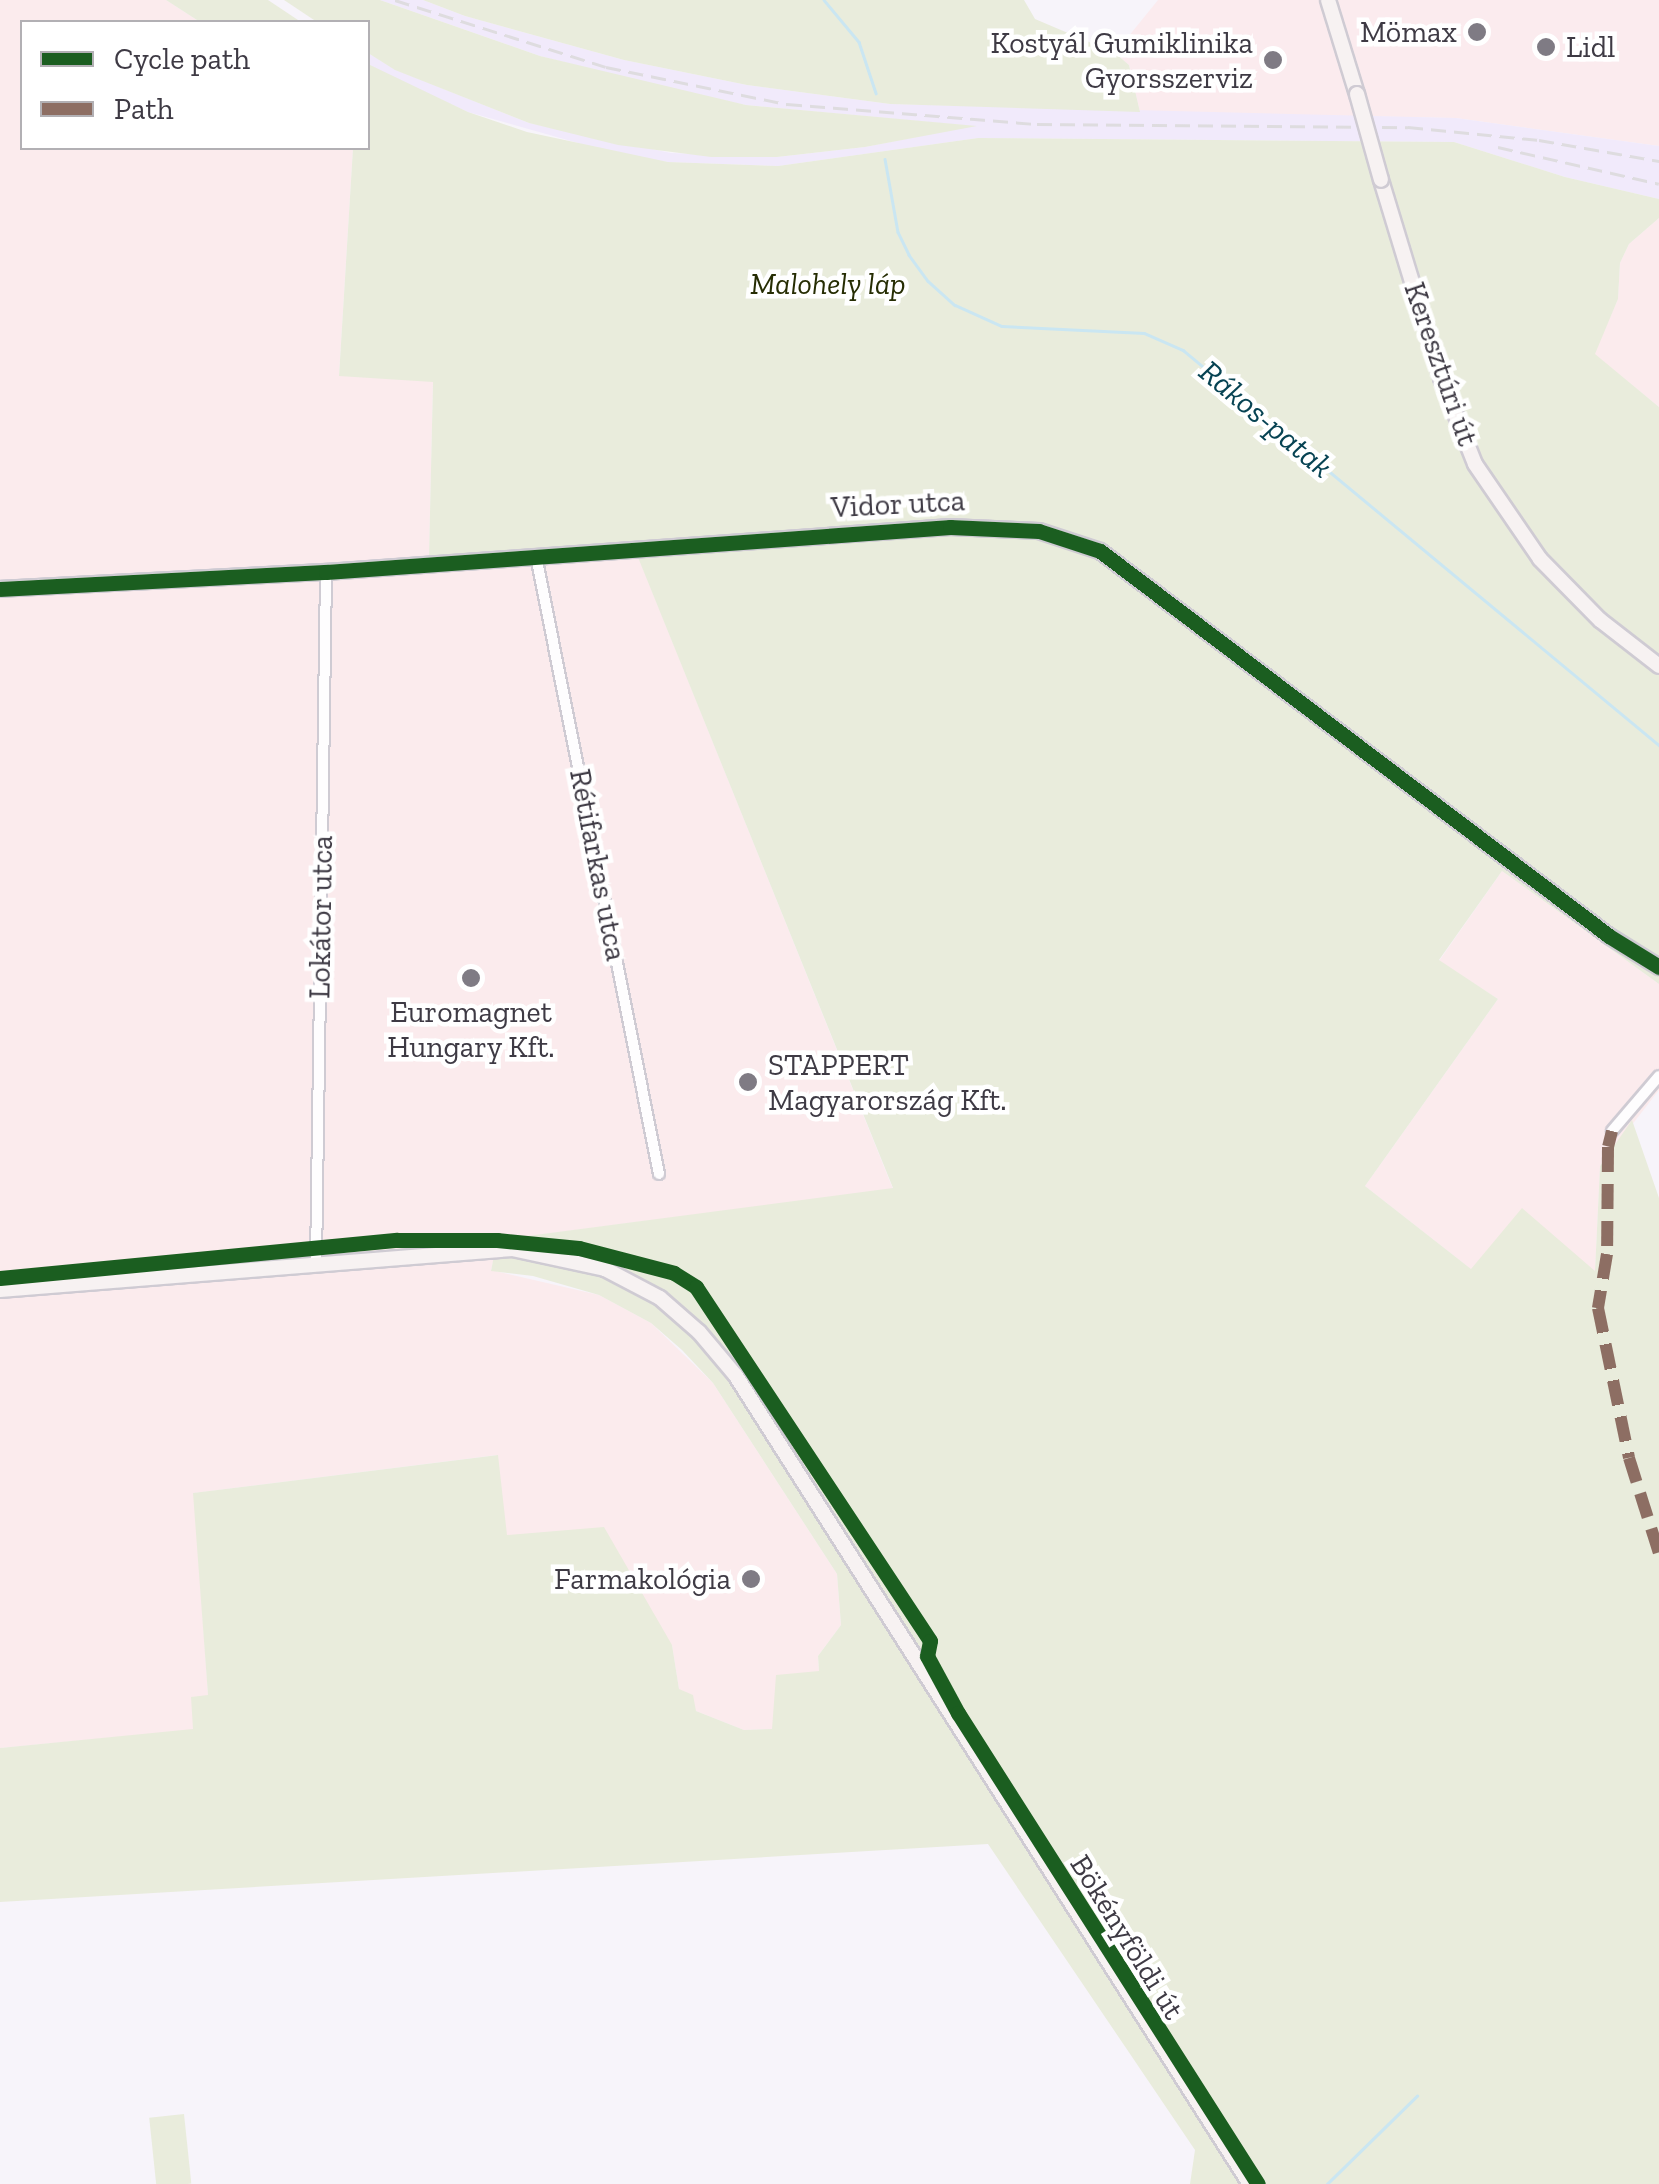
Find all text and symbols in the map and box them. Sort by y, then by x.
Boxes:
place label: Mömax [1360,14,1457,50]
legend [20,20,370,150]
marker: Mömax [1466,21,1488,43]
place label: Kostyál Gumiklinika Gyorsszerviz [991,25,1253,96]
place label: Lidl [1566,29,1615,65]
marker: Lidl [1535,36,1557,58]
text: Cycle path [114,41,250,77]
marker: Kostyál Gumiklinika Gyorsszerviz [1262,49,1284,71]
text: Path [114,91,173,127]
park label: Malohely láp [750,266,906,302]
street label: Keresztúri út [1396,278,1486,450]
water label: Rákos-patak [1191,352,1341,486]
street label: Vidor utca [830,482,966,526]
street label: Rétifarkas utca [562,766,634,964]
street label: Lokátor utca [302,835,340,999]
marker: Euromagnet Hungary Kft. [460,967,482,989]
place label: Euromagnet Hungary Kft. [387,994,555,1064]
place label: STAPPERT Magyarország Kft. [768,1047,1007,1118]
marker: STAPPERT Magyarország Kft. [737,1071,759,1093]
place label: Farmakológia [554,1561,731,1597]
marker: Farmakológia [740,1568,762,1590]
street label: Bökényföldi út [1062,1848,1192,2026]

